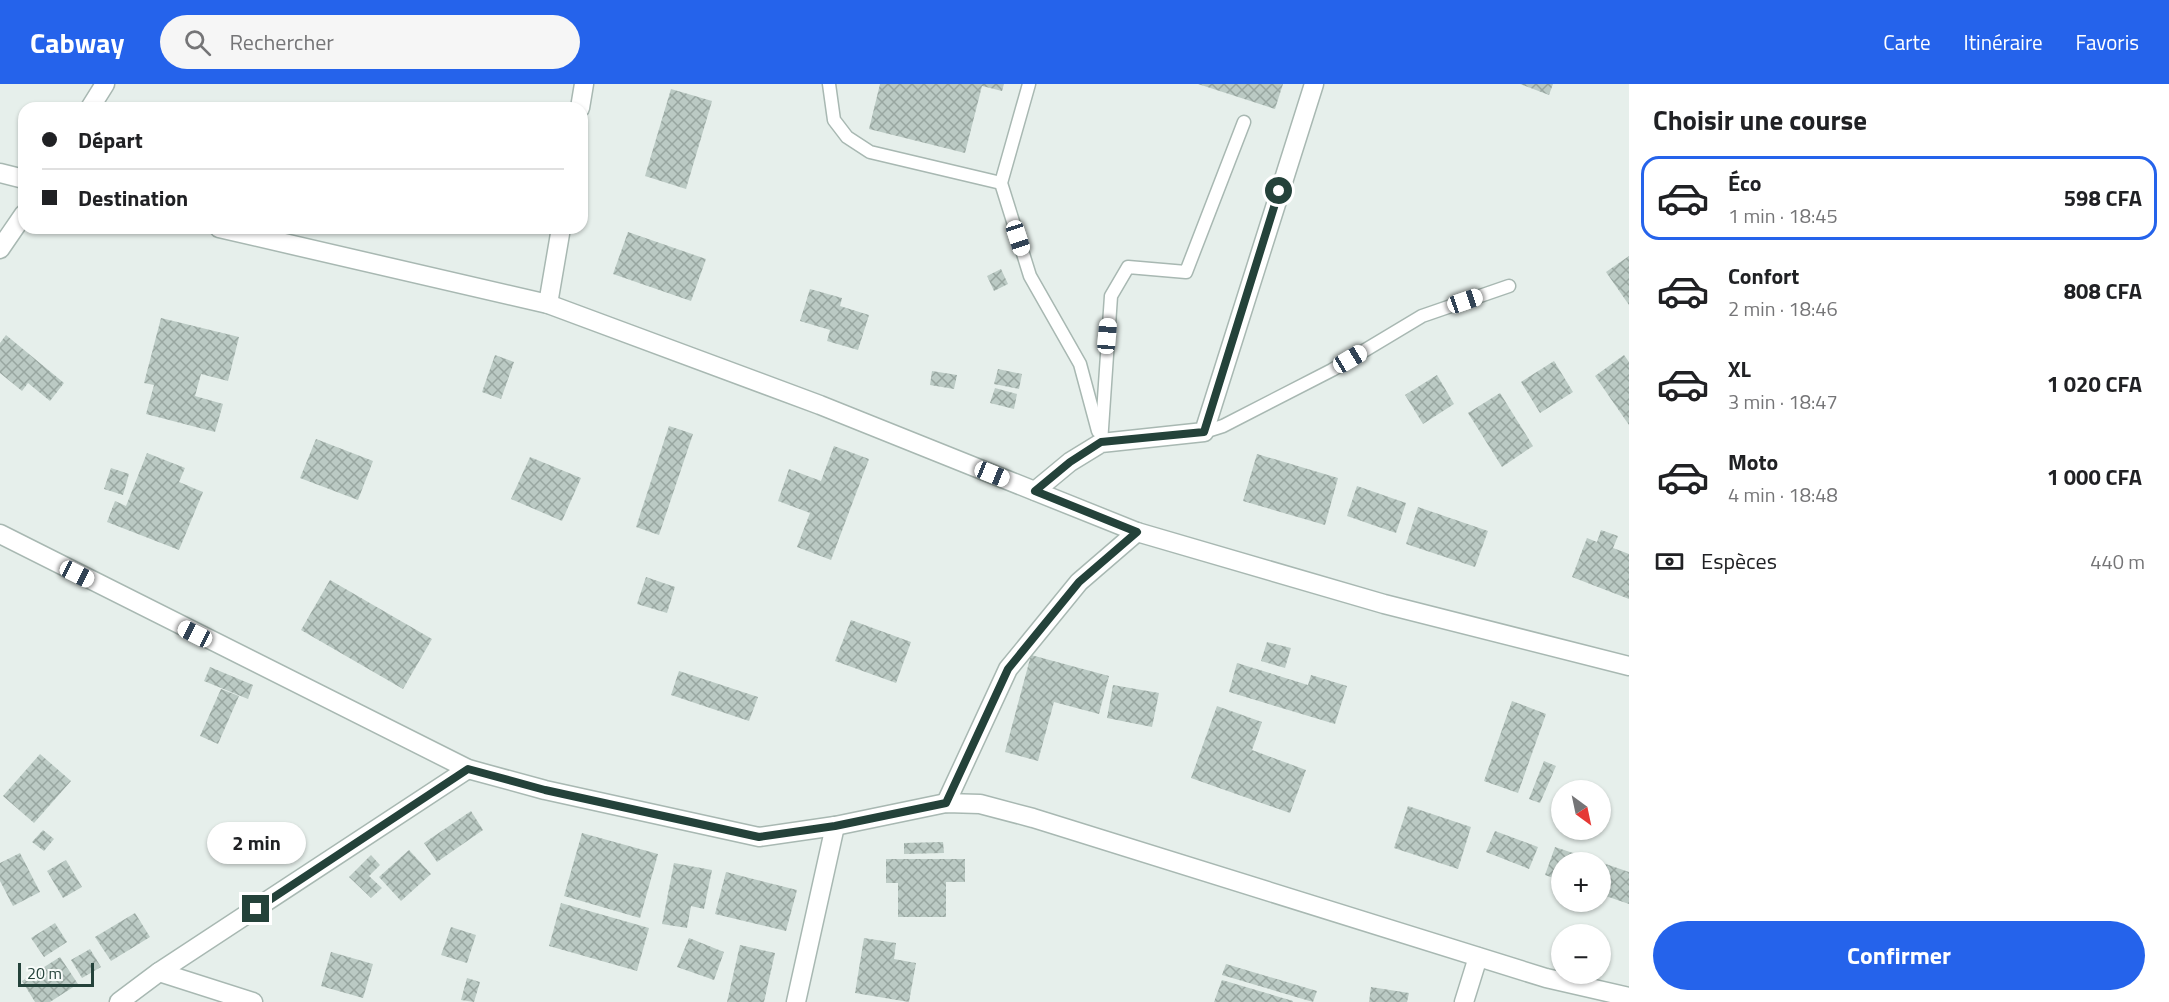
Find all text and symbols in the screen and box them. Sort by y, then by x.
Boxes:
search box [160,15,580,69]
text: Cabway [30,21,124,64]
text: Rechercher [229,25,334,59]
icon: search [181,26,214,59]
text: Carte [1883,26,1931,58]
text: Itinéraire [1964,26,2043,58]
text: Favoris [2076,26,2139,58]
text: Choisir une course [1653,99,1867,140]
text: Départ [78,123,143,157]
text: Éco [1728,166,1761,200]
icon: car [1656,171,1710,225]
route start [1265,177,1292,204]
text: Destination [78,181,188,215]
text: 598 CFA [2064,181,2142,215]
text: 1 min · 18:45 [1728,200,1838,231]
car [1004,218,1032,258]
text: Confort [1728,259,1799,293]
icon: car [1656,264,1710,318]
text: 808 CFA [2064,274,2142,308]
car [1445,287,1485,315]
text: 2 min · 18:46 [1728,293,1838,324]
car [1096,317,1118,355]
car [1330,342,1370,376]
text: XL [1728,352,1751,386]
icon: car [1656,357,1710,411]
text: 1 020 CFA [2047,367,2142,401]
text: 3 min · 18:47 [1728,386,1838,417]
text: Moto [1728,445,1778,479]
icon: car [1656,450,1710,504]
car [972,459,1012,489]
text: 1 000 CFA [2047,460,2142,494]
text: 4 min · 18:48 [1728,479,1838,510]
text: Espèces [1701,544,1777,578]
icon: cash [1653,545,1686,578]
text: 440 m [2090,546,2145,577]
car [57,558,97,590]
car [175,618,215,650]
north arrow [1551,780,1611,840]
map controls [1551,780,1611,984]
callout: 2 min [206,822,306,864]
text: 2 min [232,827,281,858]
button: + [1551,852,1611,912]
route end [242,895,269,922]
button: Confirmer [1653,921,2145,990]
button: − [1551,924,1611,984]
scale bar [18,960,94,988]
text: 20 m [27,961,62,985]

